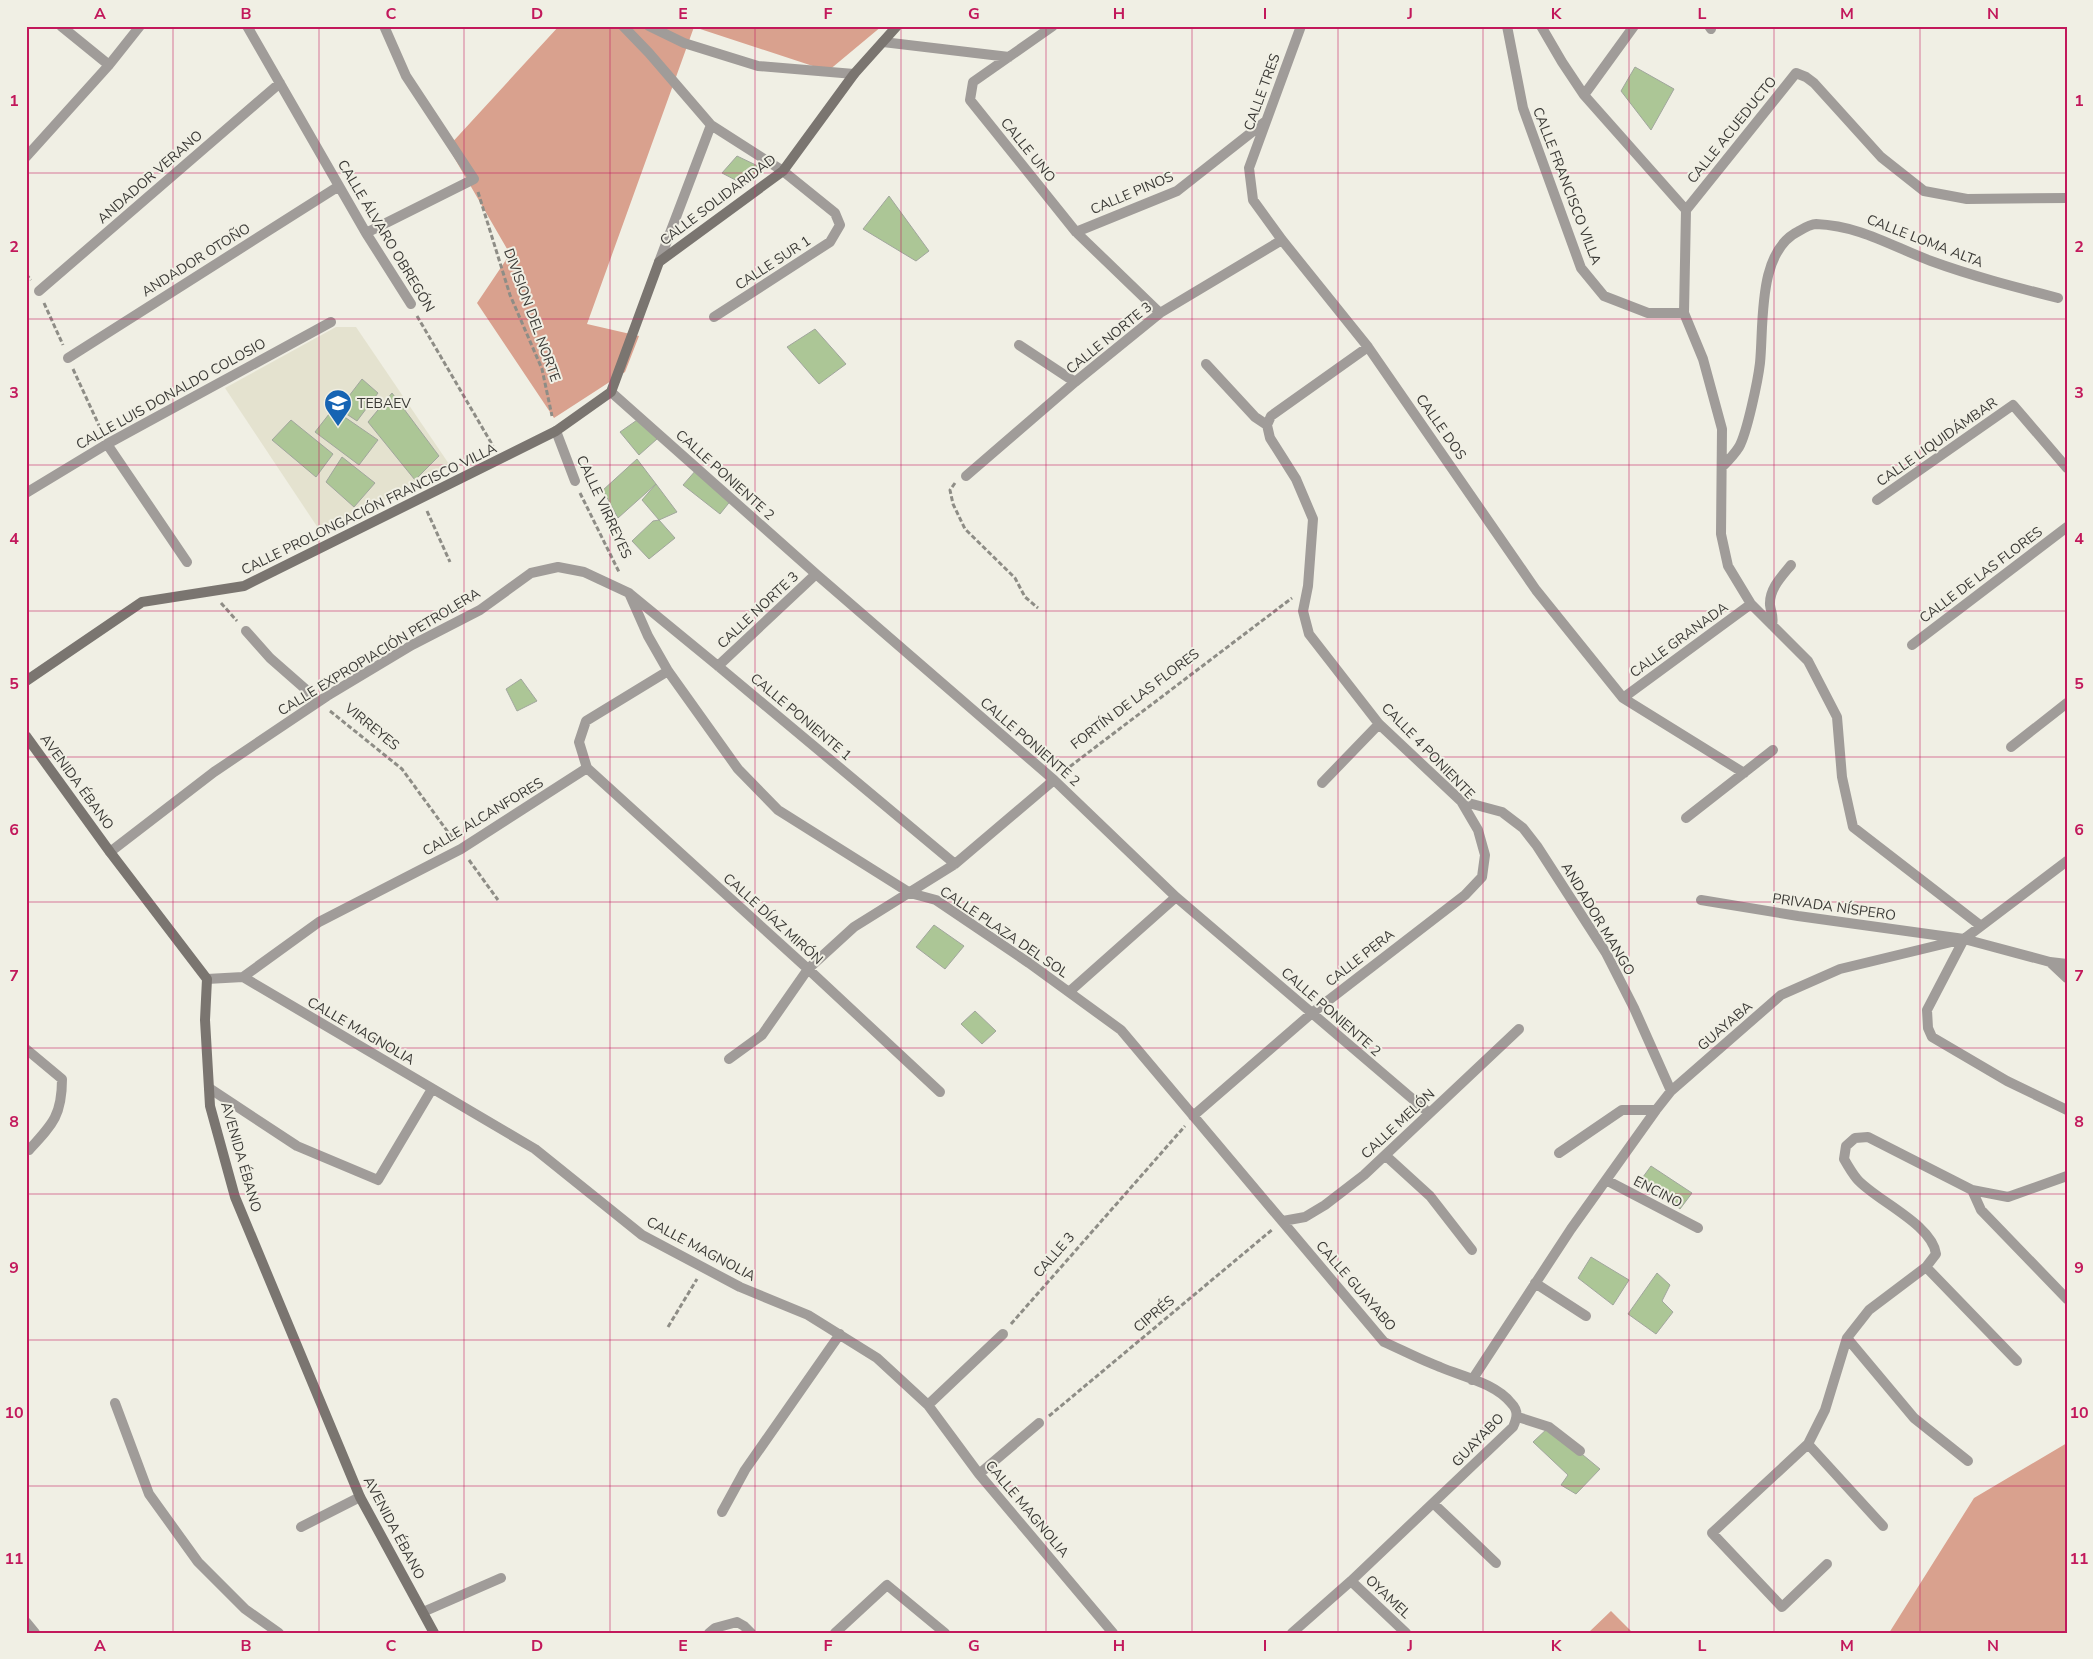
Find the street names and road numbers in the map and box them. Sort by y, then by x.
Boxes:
street label: CALLE TRES [1239,50,1285,133]
street label: CALLE ACUEDUCTO [1683,73,1781,187]
street label: CALLE FRANCISCO VILLA [1528,105,1606,267]
street label: CALLE UNO [996,114,1060,186]
street label: ANDADOR VERANO [93,126,207,228]
street label: CALLE SOLIDARIDAD [656,150,780,250]
street label: CALLE ÁLVARO OBREGÓN [333,156,439,316]
street label: CALLE PINOS [1088,167,1177,219]
street label: CALLE LOMA ALTA [1864,210,1986,272]
street label: ANDADOR OTOÑO [138,219,254,301]
street label: CALLE SUR 1 [732,231,814,295]
street label: DIVISION DEL NORTE [499,246,565,384]
street label: CALLE NORTE 3 [1062,298,1156,378]
street label: CALLE LUIS DONALDO COLOSIO [73,334,269,454]
street label: CALLE DOS [1411,390,1471,464]
street label: CALLE LIQUIDÁMBAR [1873,393,2001,491]
street label: CALLE PONIENTE 2 [671,425,779,525]
street label: CALLE PROLONGACIÓN FRANCISCO VILLA [238,439,500,579]
street label: CALLE VIRREYES [572,452,636,562]
street label: CALLE DE LAS FLORES [1916,522,2047,628]
street label: CALLE NORTE 3 [713,567,803,653]
street label: CALLE EXPROPIACIÓN PETROLERA [274,584,484,720]
street label: CALLE GRANADA [1626,598,1732,682]
street label: FORTÍN DE LAS FLORES [1067,644,1204,754]
street label: CALLE PONIENTE 1 [746,669,856,765]
street label: CALLE PONIENTE 2 [976,693,1084,791]
street label: VIRREYES [340,698,404,755]
street label: CALLE 4 PONIENTE [1377,699,1479,803]
street label: AVENIDA ÉBANO [36,730,118,834]
street label: CALLE ALCANFORES [419,773,547,861]
street label: ANDADOR MANGO [1557,859,1639,979]
street label: CALLE DÍAZ MIRÓN [719,869,827,969]
street label: CALLE PLAZA DEL SOL [936,882,1072,982]
street label: PRIVADA NÍSPERO [1771,889,1897,925]
street label: CALLE PERA [1322,925,1398,991]
street label: CALLE PONIENTE 2 [1277,963,1385,1061]
street label: CALLE MAGNOLIA [304,993,418,1069]
street label: GUAYABA [1694,997,1756,1055]
street label: CALLE MELÓN [1357,1085,1439,1163]
street label: AVENIDA ÉBANO [216,1100,266,1214]
street label: ENCINO [1630,1172,1686,1212]
street label: CALLE MAGNOLIA [643,1212,759,1286]
street label: CALLE 3 [1029,1228,1079,1282]
street label: CALLE GUAYABO [1312,1237,1400,1335]
street label: CIPRÉS [1130,1291,1179,1337]
street label: GUAYABO [1448,1409,1508,1471]
street label: CALLE MAGNOLIA [981,1457,1073,1561]
street label: AVENIDA ÉBANO [359,1473,429,1583]
street label: OYAMEL [1361,1571,1415,1623]

